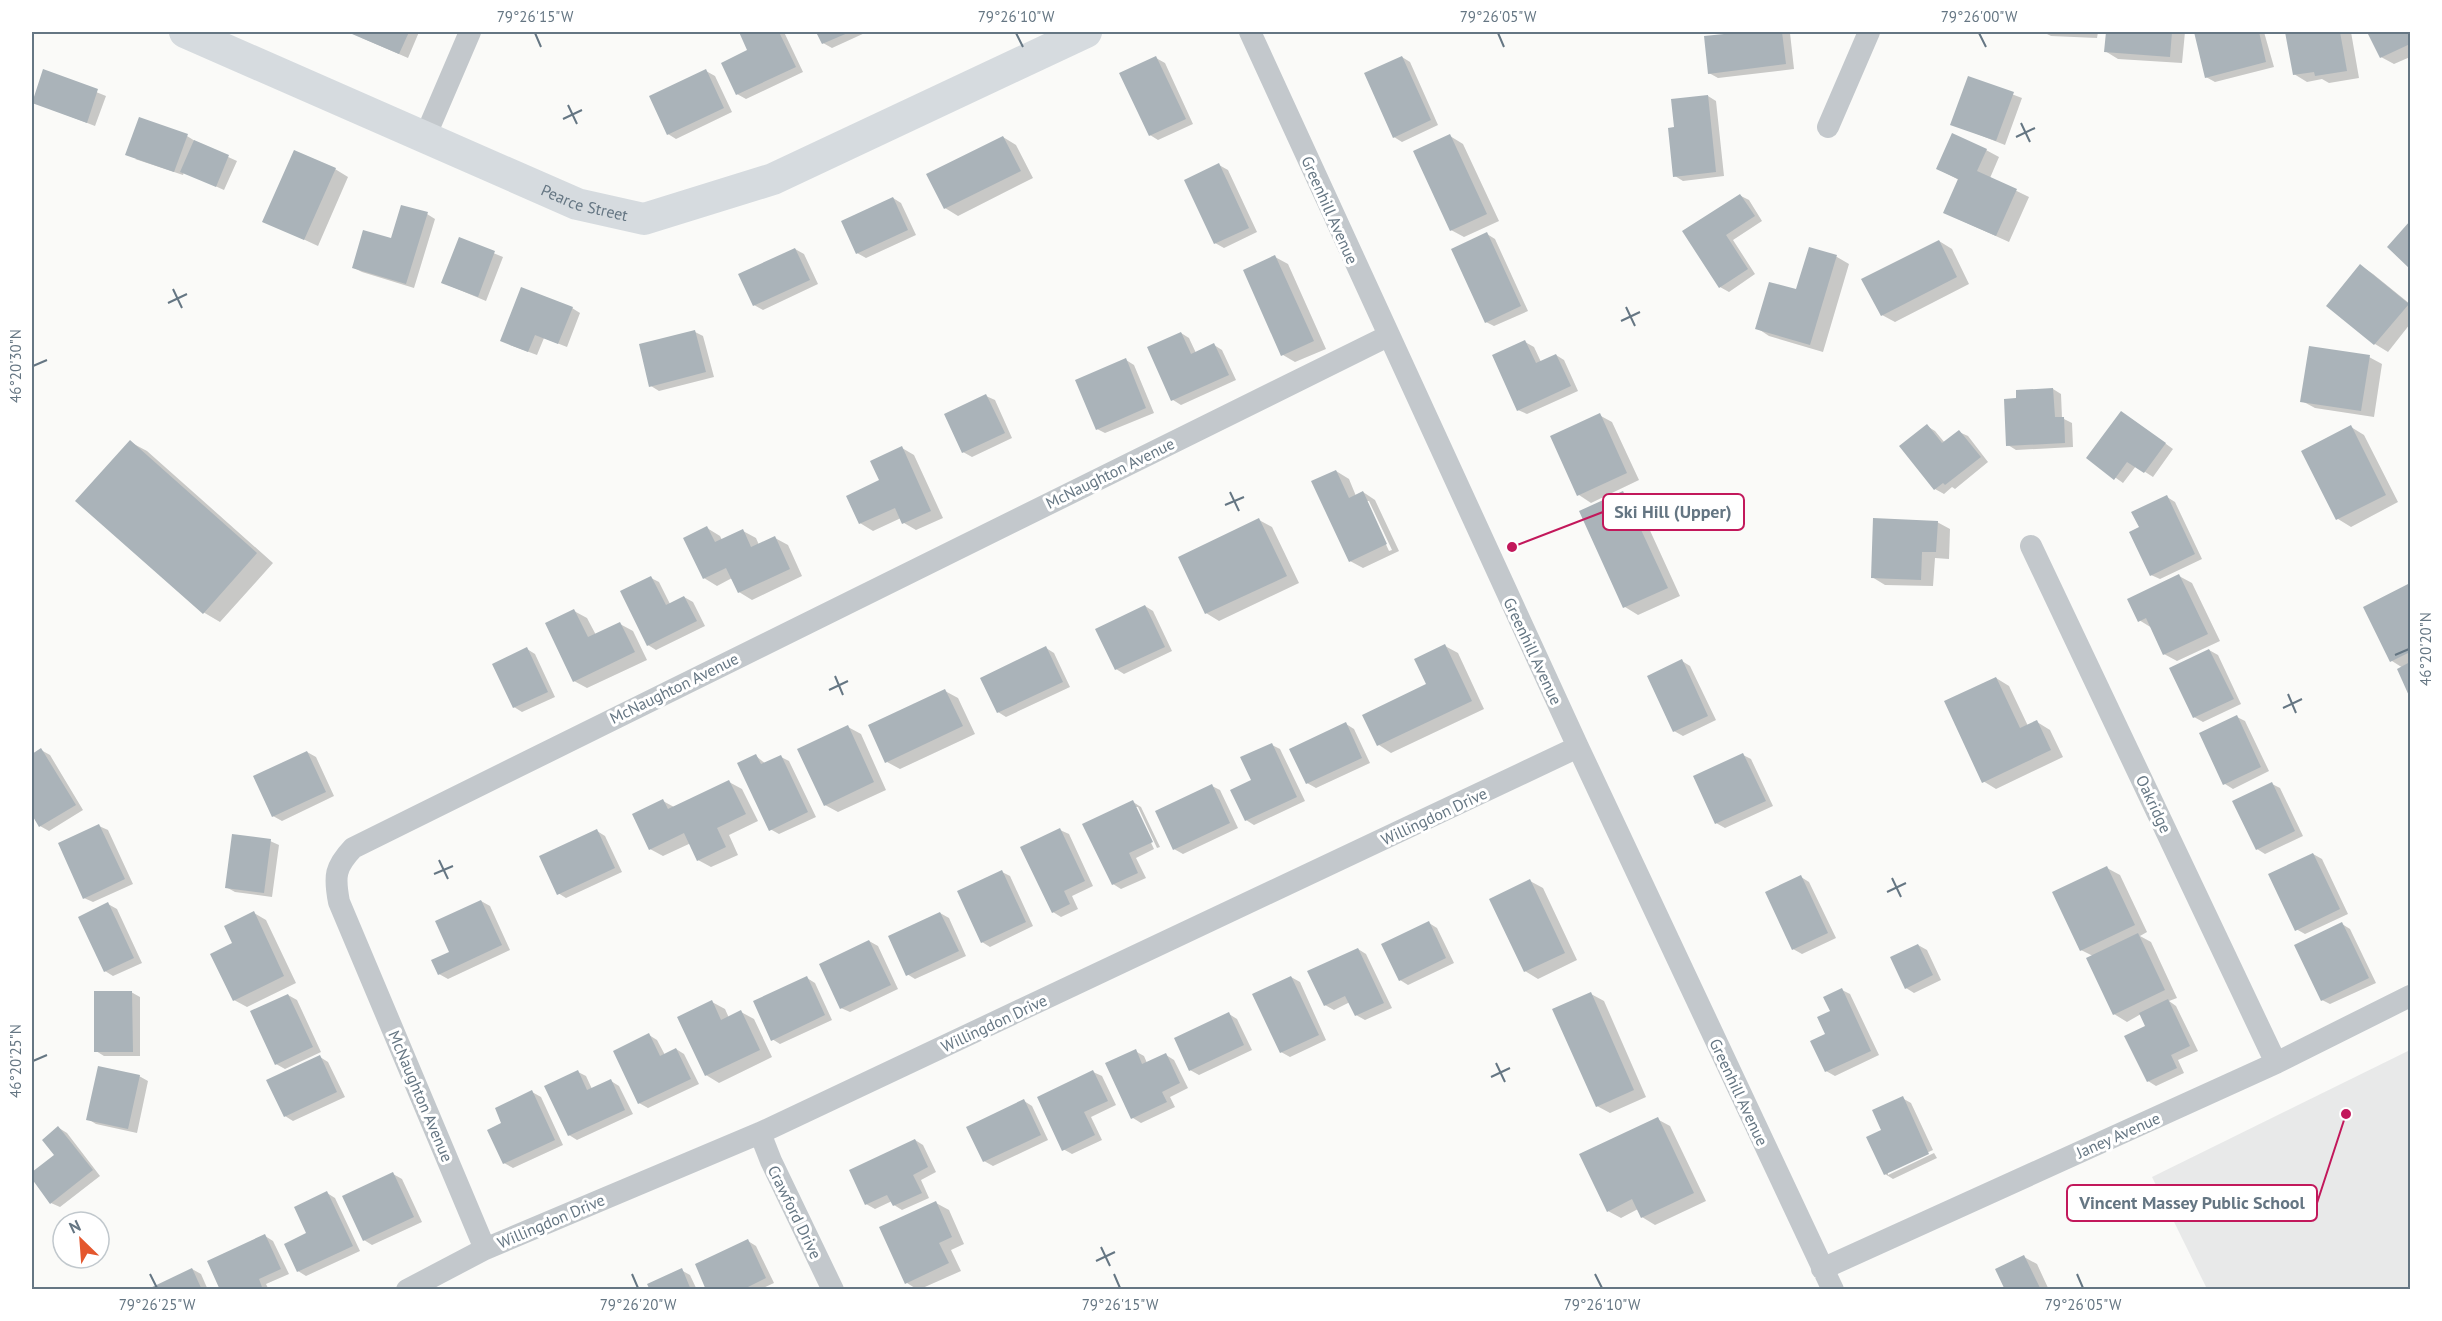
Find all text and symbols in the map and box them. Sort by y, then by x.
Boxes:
text: 79°26'15"W [497,7,574,26]
text: 79°26'10"W [978,7,1055,26]
text: 79°26'05"W [1460,7,1537,26]
text: 79°26'00"W [1941,7,2018,26]
street label: Greenhill Avenue [1297,153,1363,267]
street label: Pearce Street [538,180,630,225]
text: 46°20'30"N [6,329,25,403]
street label: McNaughton Avenue [1042,433,1178,513]
callout: Ski Hill (Upper) [1603,494,1744,530]
text: Ski Hill (Upper) [1614,500,1732,523]
street label: Greenhill Avenue [1499,594,1567,708]
text: 46°20'20"N [2416,612,2435,686]
street label: McNaughton Avenue [606,648,742,728]
street label: Oakridge [2132,772,2176,836]
street label: Willingdon Drive [1378,783,1490,849]
street label: Willingdon Drive [938,990,1050,1056]
text: 46°20'25"N [6,1024,25,1098]
street label: McNaughton Avenue [384,1027,458,1165]
street label: Greenhill Avenue [1705,1035,1773,1149]
street label: Janey Avenue [2072,1108,2163,1163]
street label: Crawford Drive [764,1162,826,1262]
callout: Vincent Massey Public School [2067,1185,2317,1221]
street label: Willingdon Drive [494,1189,608,1253]
text: Vincent Massey Public School [2078,1191,2306,1214]
north arrow [51,1210,111,1270]
text: N [66,1215,84,1238]
text: 79°26'25"W [119,1295,196,1314]
text: 79°26'20"W [600,1295,677,1314]
text: 79°26'15"W [1082,1295,1159,1314]
text: 79°26'10"W [1564,1295,1641,1314]
text: 79°26'05"W [2045,1295,2122,1314]

